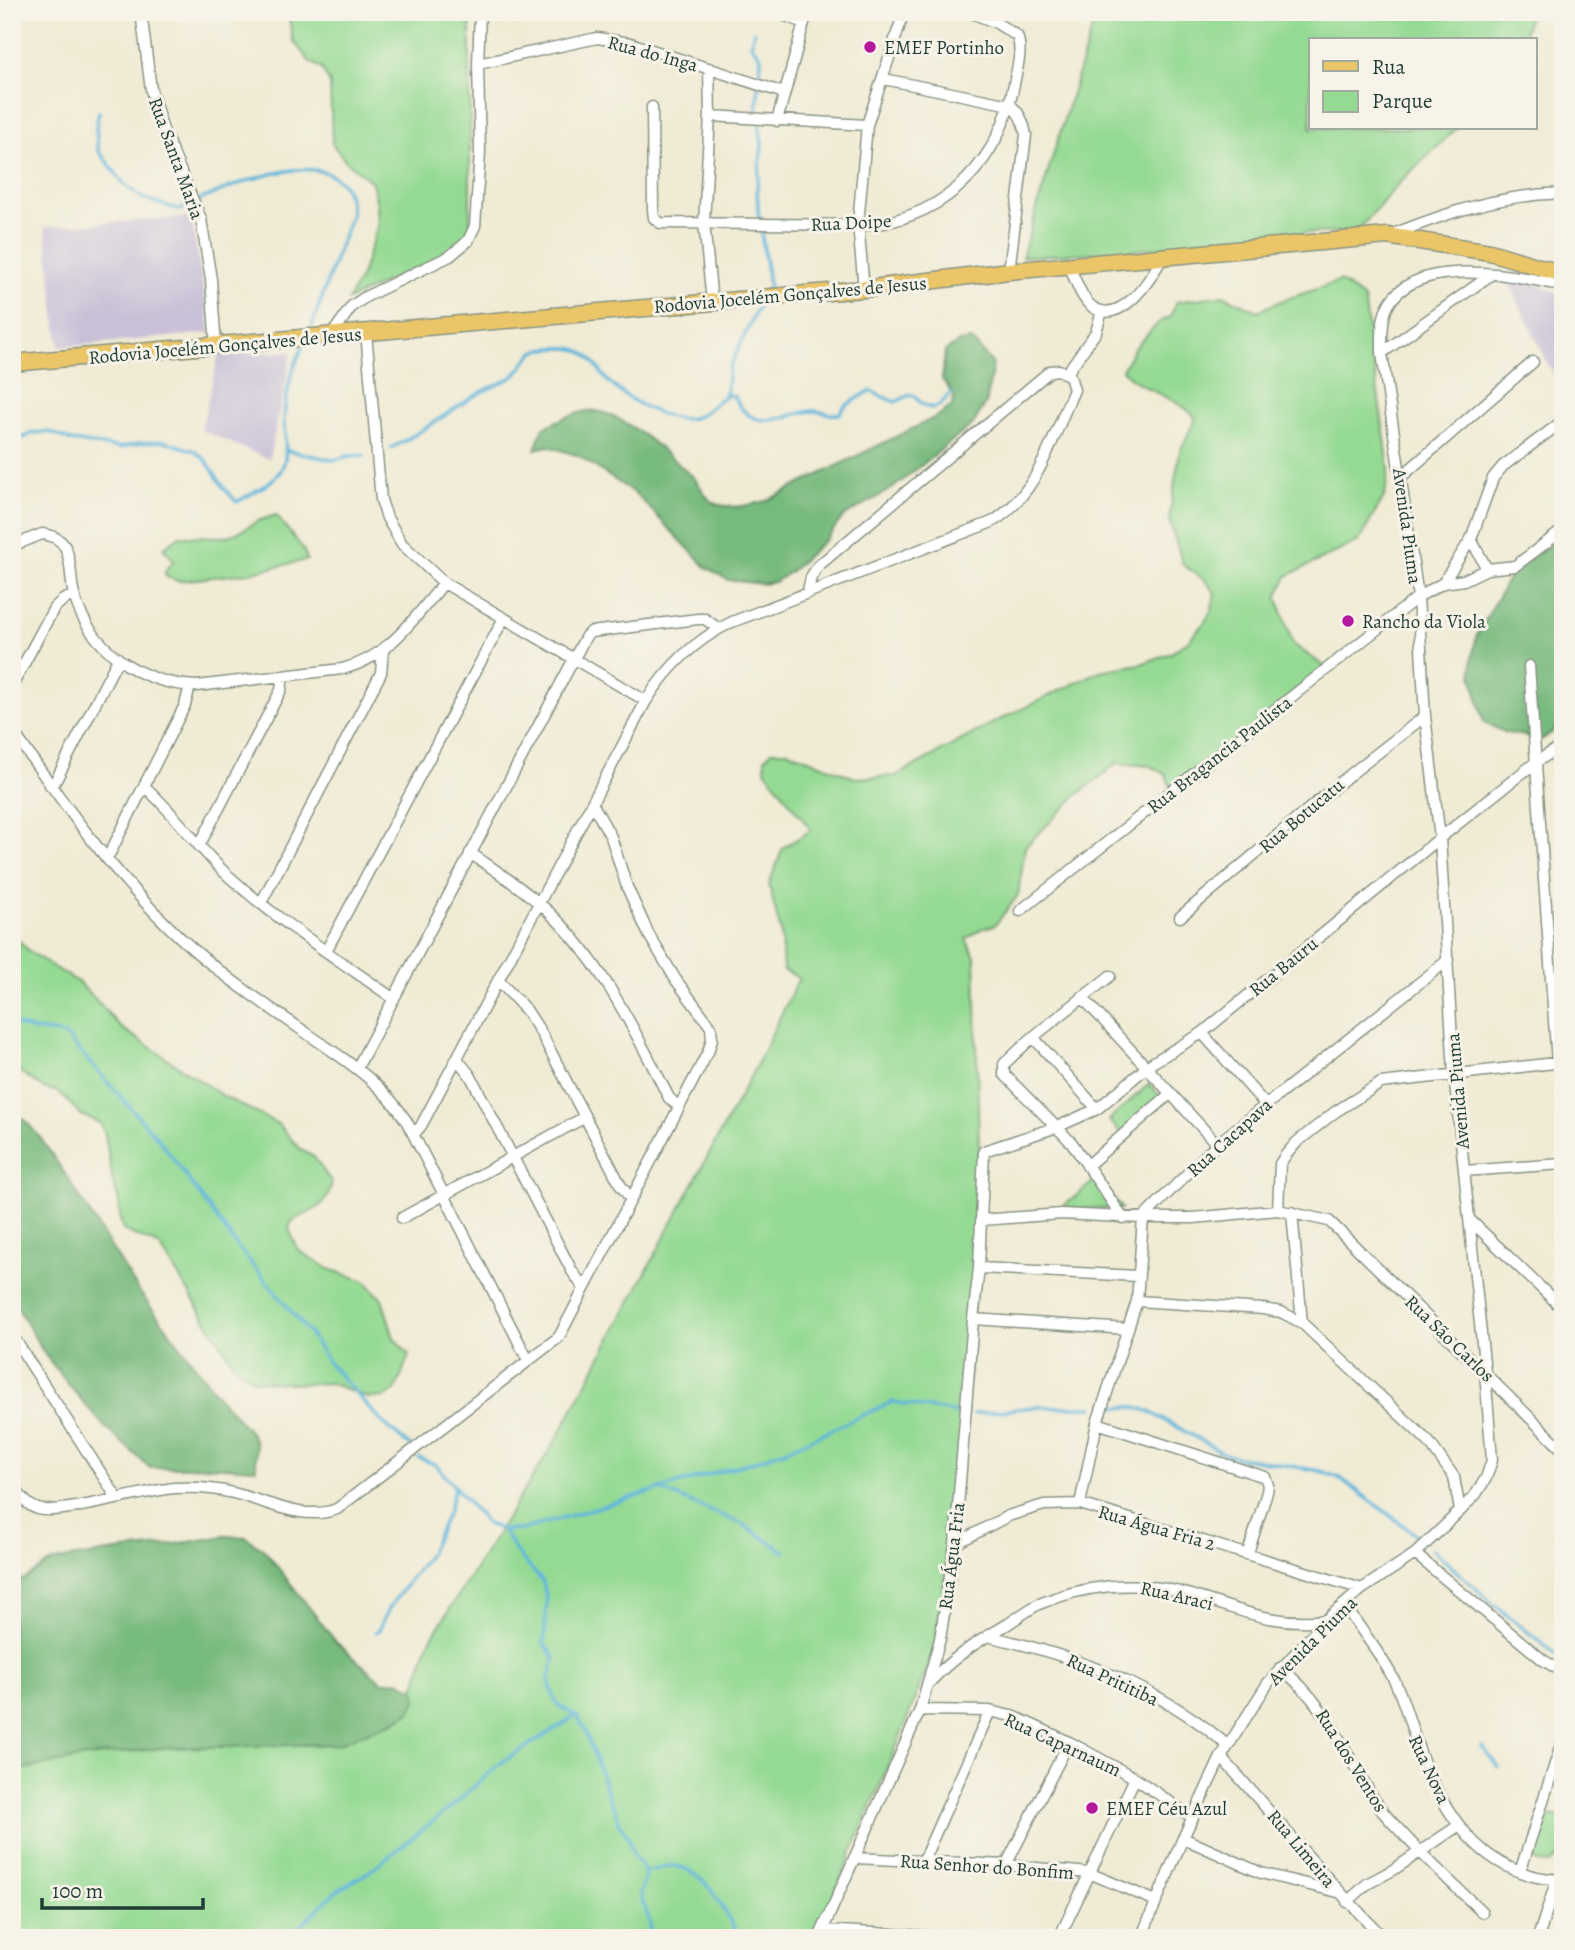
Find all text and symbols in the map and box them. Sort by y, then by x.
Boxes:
street label: Rua do Inga [605,29,701,79]
place label: EMEF Portinho [884,35,1004,61]
legend [1309,38,1536,130]
marker: EMEF Portinho [862,39,878,55]
text: Rua [1372,53,1406,81]
text: Parque [1372,87,1432,115]
street label: Rua Santa Maria [142,94,210,223]
street label: Rua Doipe [810,208,892,238]
street label: Rodovia Jocelém Gonçalves de Jesus [653,270,928,320]
street label: Rodovia Jocelém Gonçalves de Jesus [88,321,363,371]
street label: Avenida Piuma [1386,466,1428,586]
place label: Rancho da Viola [1362,609,1486,635]
marker: Rancho da Viola [1340,613,1356,629]
street label: Rua Bragancia Paulista [1142,690,1298,820]
street label: Rua Botucatu [1253,772,1351,859]
street label: Rua Bauru [1244,930,1324,1003]
street label: Avenida Piuma [1440,1032,1476,1151]
street label: Rua Cacapava [1181,1092,1278,1183]
street label: Rua São Carlos [1399,1289,1500,1388]
street label: Rua Água Fria 2 [1095,1499,1219,1557]
street label: Rua Água Fria [932,1501,972,1611]
street label: Rua Araci [1138,1575,1216,1617]
street label: Avenida Piuma [1262,1590,1363,1692]
street label: Rua Prititiba [1062,1647,1163,1713]
street label: Rua dos Ventos [1309,1704,1393,1817]
street label: Rua Caparnaum [1000,1706,1125,1783]
street label: Rua Nova [1402,1731,1456,1808]
place label: EMEF Céu Azul [1106,1796,1227,1822]
marker: EMEF Céu Azul [1084,1800,1100,1816]
street label: Rua Limeira [1261,1804,1342,1893]
street label: Rua Senhor do Bonfim [899,1848,1075,1886]
scale bar [42,1866,203,1910]
text: 100 m [52,1877,103,1905]

